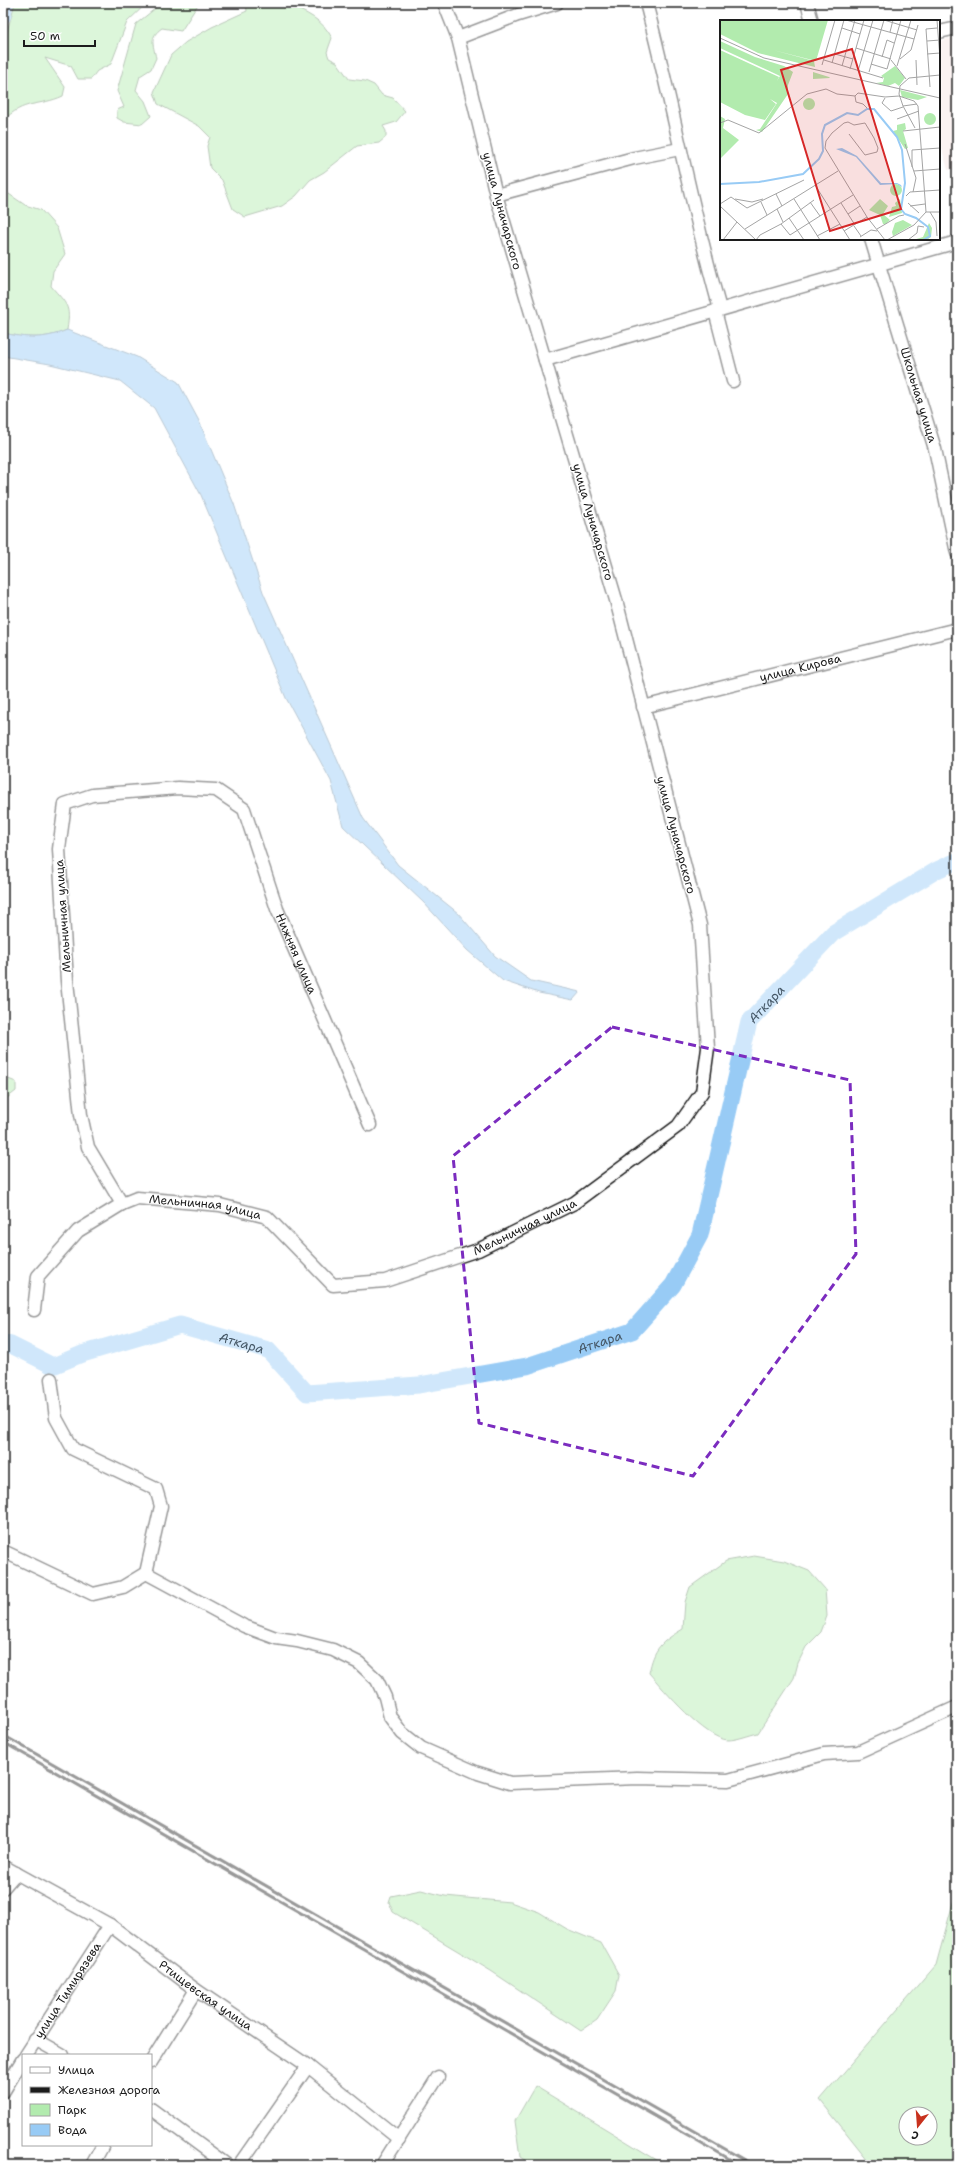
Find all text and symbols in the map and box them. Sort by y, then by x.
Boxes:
inset map [720,20,940,240]
scale bar [24,22,95,48]
text: 50 m [30,28,60,44]
street label: улица Луначарского [479,151,525,271]
street label: Школьная улица [896,345,941,445]
street label: улица Луначарского [569,462,617,582]
street label: улица Кирова [758,650,843,686]
street label: улица Луначарского [653,775,699,895]
street label: Мельничная улица [51,858,75,973]
street label: Нижняя улица [272,911,321,997]
water label: Аткара [745,982,789,1027]
street label: Мельничная улица [148,1191,263,1223]
street label: Мельничная улица [470,1195,580,1259]
water label: Аткара [575,1327,625,1358]
water label: Аткара [217,1329,266,1358]
street label: улица Тимирязева [31,1939,105,2041]
street label: Ртищевская улица [156,1957,256,2034]
legend [22,2054,152,2146]
text: Улица [58,2062,95,2078]
text: Железная дорога [58,2082,161,2098]
text: Парк [58,2102,87,2118]
north arrow [898,2106,938,2146]
text: Вода [58,2122,87,2138]
text: С [910,2127,921,2143]

